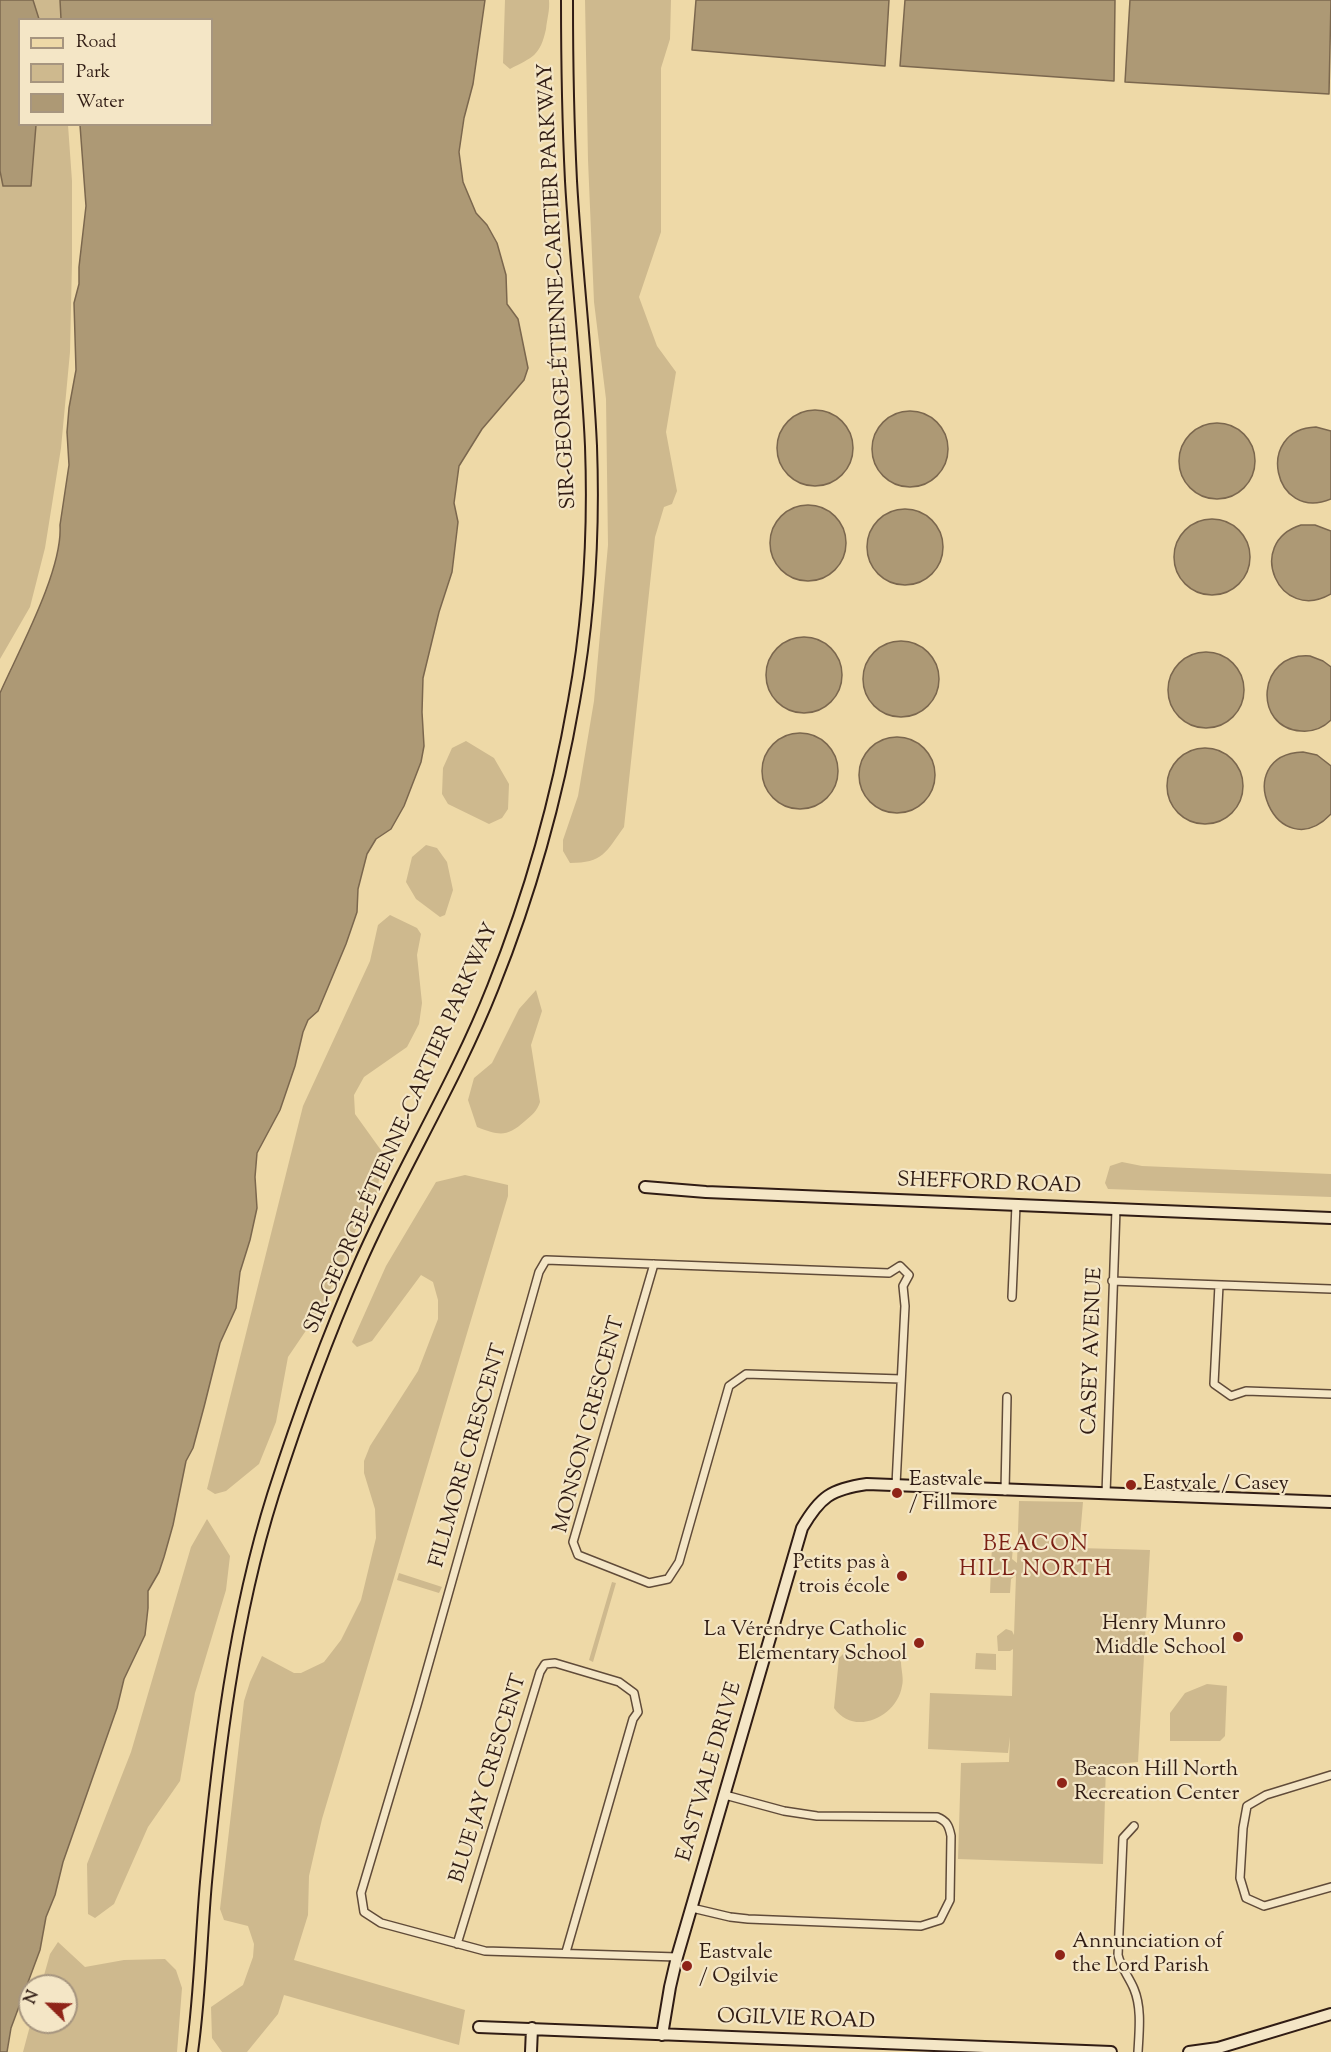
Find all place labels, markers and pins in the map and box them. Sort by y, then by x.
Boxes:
place label: Eastvale / Fillmore [909,1468,998,1518]
place label: Eastvale / Casey [1143,1472,1289,1498]
marker: Eastvale / Casey [1124,1478,1138,1492]
marker: Eastvale / Fillmore [890,1486,904,1500]
place label: Petits pas à trois école [793,1551,890,1601]
marker: Petits pas à trois école [895,1569,909,1583]
place label: Henry Munro Middle School [1095,1612,1226,1662]
place label: La Vérendrye Catholic Elementary School [704,1618,907,1668]
marker: Henry Munro Middle School [1231,1630,1245,1644]
marker: La Vérendrye Catholic Elementary School [912,1636,926,1650]
place label: Beacon Hill North Recreation Center [1074,1758,1239,1808]
marker: Beacon Hill North Recreation Center [1055,1776,1069,1790]
place label: Annunciation of the Lord Parish [1072,1930,1223,1980]
place label: Eastvale / Ogilvie [699,1941,779,1991]
marker: Annunciation of the Lord Parish [1053,1948,1067,1962]
marker: Eastvale / Ogilvie [680,1959,694,1973]

